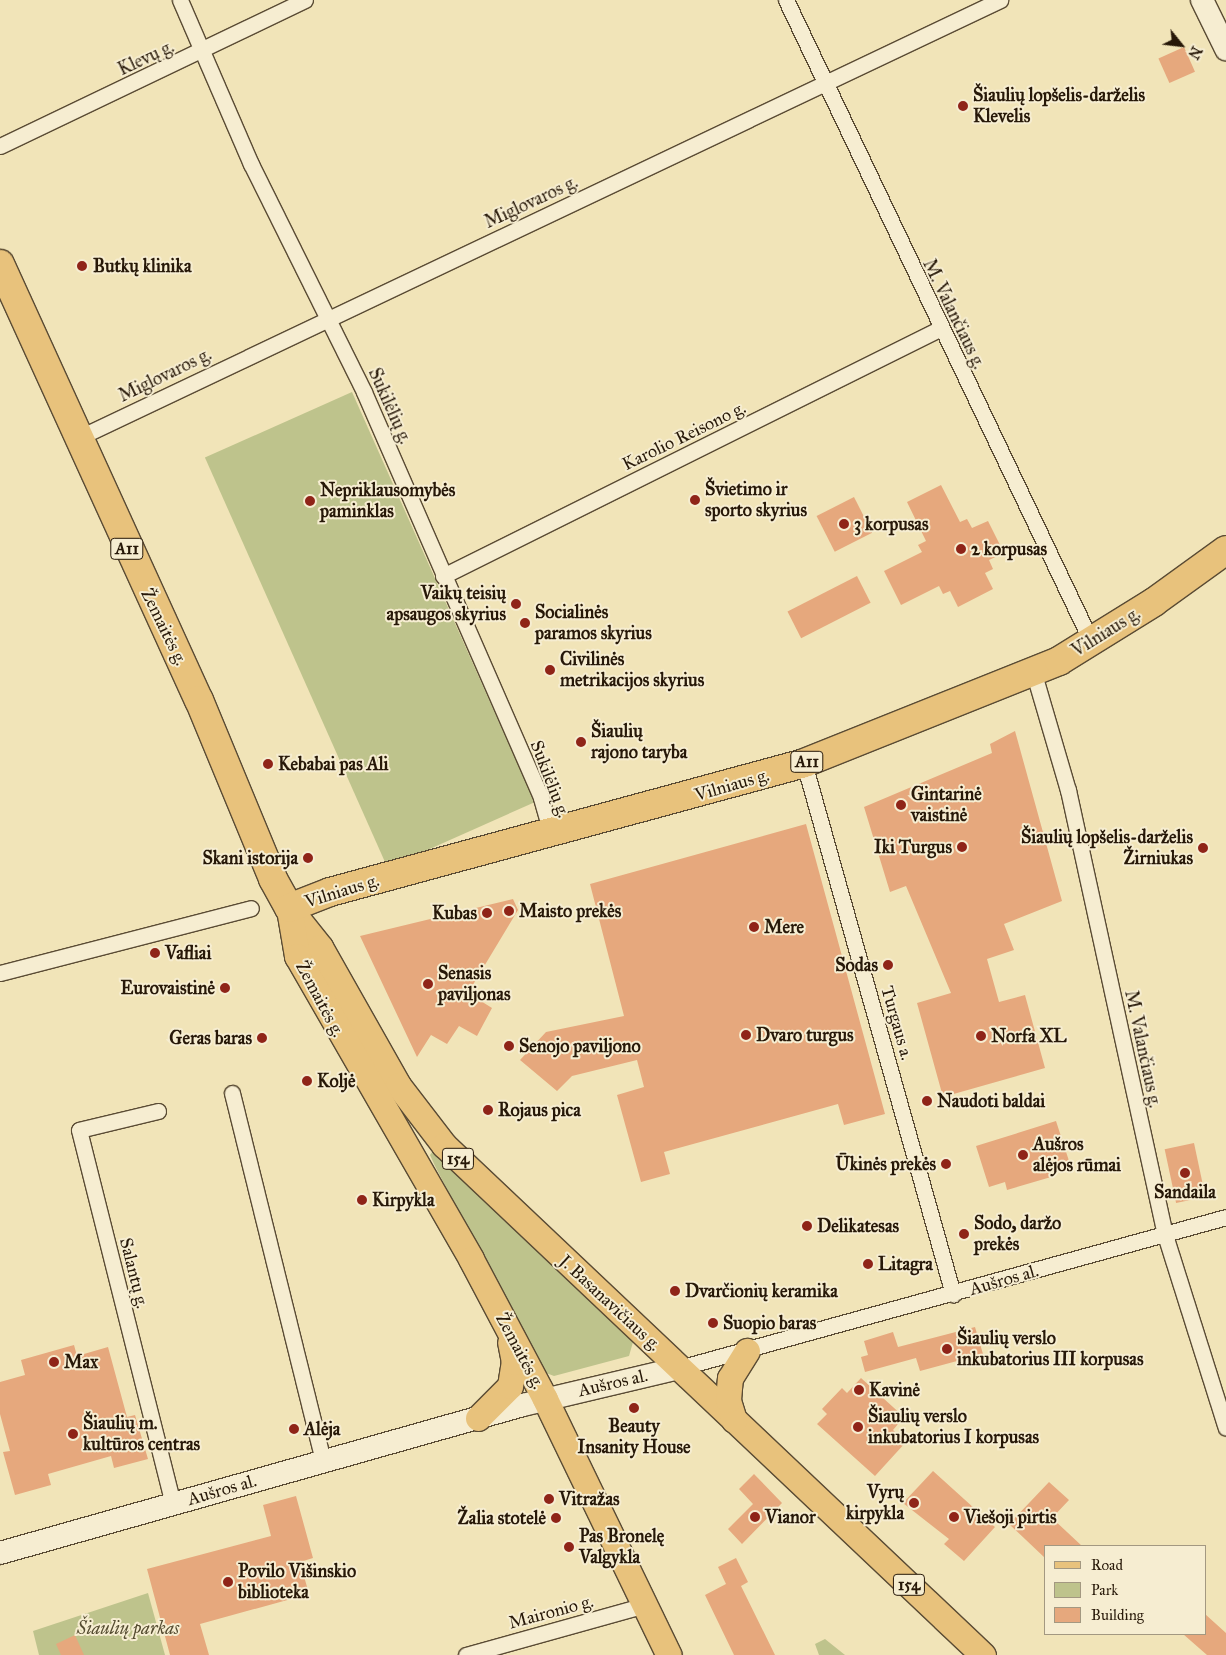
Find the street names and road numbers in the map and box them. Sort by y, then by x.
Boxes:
street label: Klevų g. [115,36,177,80]
street label: Miglovaros g. [481,171,581,233]
street label: M. Valančiaus g. [918,256,990,372]
street label: Miglovaros g. [115,343,215,407]
street label: Sukilėlių g. [364,365,416,447]
street label: Karolio Reisono g. [619,397,749,475]
road number: A11 [110,536,144,562]
street label: Žemaitės g. [136,585,192,669]
street label: Vilniaus g. [1068,602,1144,662]
street label: Sukilėlių g. [525,737,575,821]
road number: A11 [790,749,824,776]
street label: Vilniaus g. [692,764,772,806]
street label: Vilniaus g. [302,869,382,913]
street label: Žemaitės g. [291,957,349,1041]
street label: Turgaus a. [876,983,918,1063]
street label: M. Valančiaus g. [1120,988,1166,1110]
road number: 154 [442,1146,474,1172]
street label: Salantų g. [115,1235,153,1311]
street label: J. Basanavičiaus g. [555,1250,665,1356]
street label: Aušros al. [967,1260,1041,1300]
street label: Žemaitės g. [491,1309,549,1393]
street label: Aušros al. [576,1365,650,1401]
street label: Aušros al. [185,1470,259,1510]
road number: 154 [893,1572,925,1598]
street label: Maironio g. [506,1590,596,1634]

